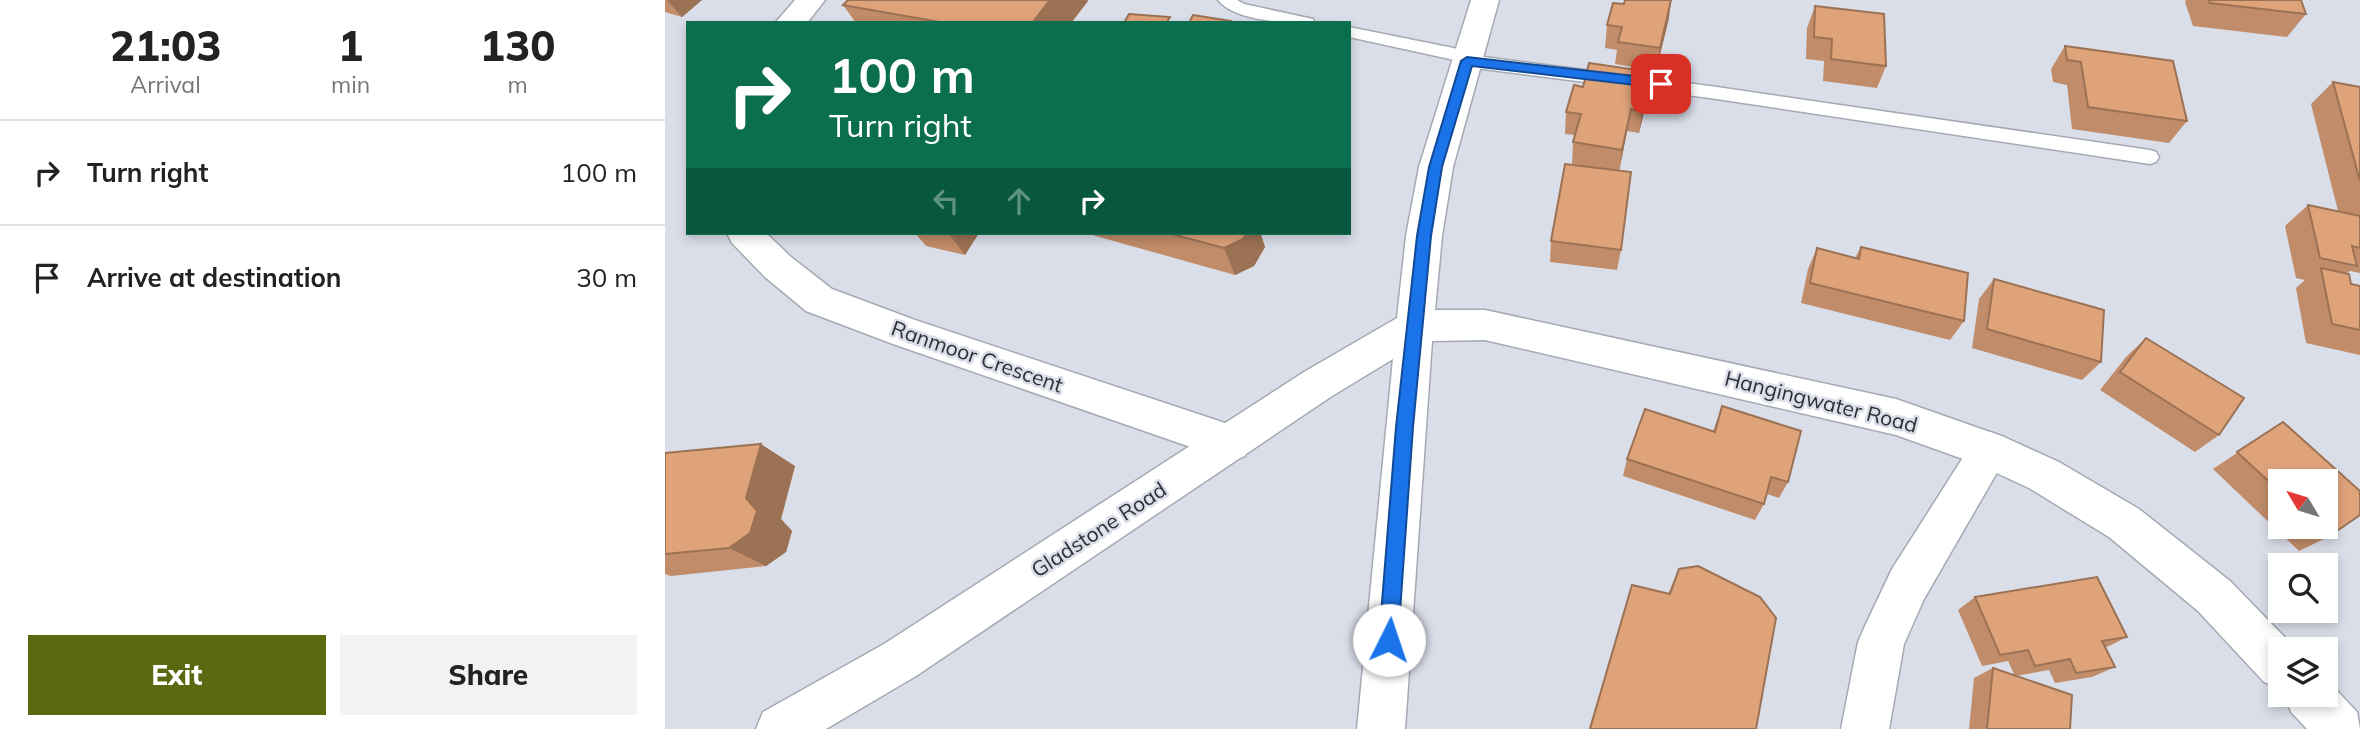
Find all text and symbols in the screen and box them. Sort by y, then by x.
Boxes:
text: 21:03 [110,19,221,72]
text: 1 [338,19,363,72]
text: 130 [480,19,555,72]
text: 100 m [829,44,975,105]
icon: right [714,49,805,140]
pin [1631,54,1691,114]
icon: arrive [1642,65,1680,103]
text: Arrival [130,70,201,99]
text: min [331,70,370,99]
text: m [507,70,528,99]
text: Turn right [829,105,972,145]
icon: right [28,154,66,192]
text: Turn right [87,156,208,189]
text: 100 m [561,156,637,189]
icon: left [927,182,965,220]
icon: ahead [1000,182,1038,220]
icon: right [1073,182,1111,220]
icon: arrive [28,259,66,297]
text: Arrive at destination [87,261,342,294]
text: 30 m [576,261,637,294]
street label: Ranmoor Crescent [888,314,1067,398]
street label: Hangingwater Road [1722,365,1920,438]
north arrow [2268,469,2338,539]
map controls [2268,469,2338,707]
street label: Gladstone Road [1026,476,1171,582]
button: search [2268,553,2338,623]
position arrow [1352,603,1426,677]
button: Exit [28,635,326,715]
button: Share [340,635,637,715]
button: layers [2268,637,2338,707]

